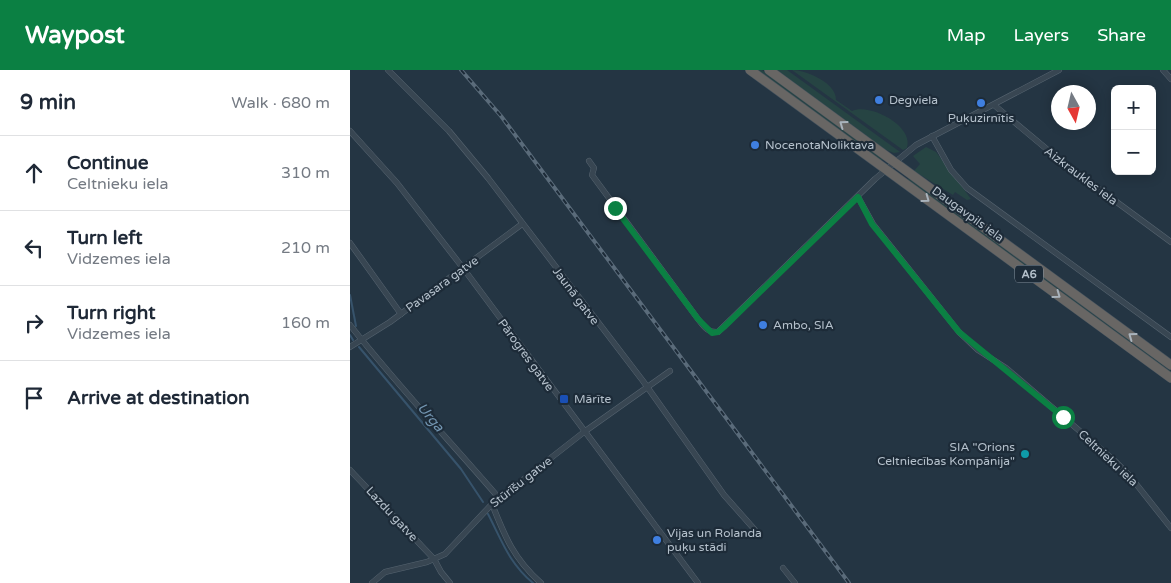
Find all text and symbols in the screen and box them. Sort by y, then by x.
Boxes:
text: Waypost [25,21,125,50]
text: Map [947,24,986,46]
text: Layers [1014,24,1069,46]
text: Share [1097,24,1146,46]
north arrow [1051,85,1096,130]
map controls [1111,85,1156,175]
button: + [1111,85,1156,130]
text: 9 min [20,90,76,115]
text: Walk · 680 m [231,93,330,113]
place label: Degviela [889,93,938,107]
marker: Degviela [873,94,885,106]
marker: Puķuzirnītis [975,97,987,109]
place label: Puķuzirnītis [948,111,1014,125]
one-way arrow [839,121,849,130]
button: − [1111,130,1156,175]
place label: NocenotaNoliktava [765,138,874,152]
marker: NocenotaNoliktava [749,139,761,151]
street label: Aizkraukles iela [1042,144,1120,208]
text: Continue [67,152,149,174]
icon: ahead [20,159,48,187]
text: 310 m [281,163,330,183]
text: Celtnieku iela [67,174,168,194]
street label: Daugavpils iela [929,183,1007,245]
one-way arrow [920,193,930,202]
route end [604,197,627,220]
text: Turn left [67,227,143,249]
icon: left [20,234,48,262]
text: 210 m [281,238,330,258]
text: Vidzemes iela [67,249,171,269]
street label: Pavasara gatve [403,253,481,315]
street label: Jaunā gatve [550,264,602,328]
road number: A6 [1015,265,1043,282]
one-way arrow [1051,289,1061,298]
text: Turn right [67,302,155,324]
icon: right [20,309,48,337]
text: 160 m [281,313,330,333]
street label: Pārogres gatve [495,316,557,394]
place label: Ambo, SIA [773,318,834,332]
marker: Ambo, SIA [757,319,769,331]
text: Vidzemes iela [67,324,171,344]
one-way arrow [1128,333,1138,342]
icon: arrive [20,384,48,412]
text: Arrive at destination [67,387,250,409]
place label: Mārīte [574,392,611,406]
marker: Mārīte [558,393,570,405]
water label: Urga [414,400,448,436]
route start [1052,406,1075,429]
street label: Celtnieku iela [1075,427,1141,489]
place label: SIA "Orions Celtniecības Kompānija" [877,440,1015,468]
marker: SIA "Orions Celtniecības Kompānija" [1019,448,1031,460]
street label: Stūrīšu gatve [487,453,555,510]
street label: Lazdu gatve [363,484,421,544]
place label: Vijas un Rolanda puķu stādi [667,526,762,554]
marker: Vijas un Rolanda puķu stādi [651,534,663,546]

